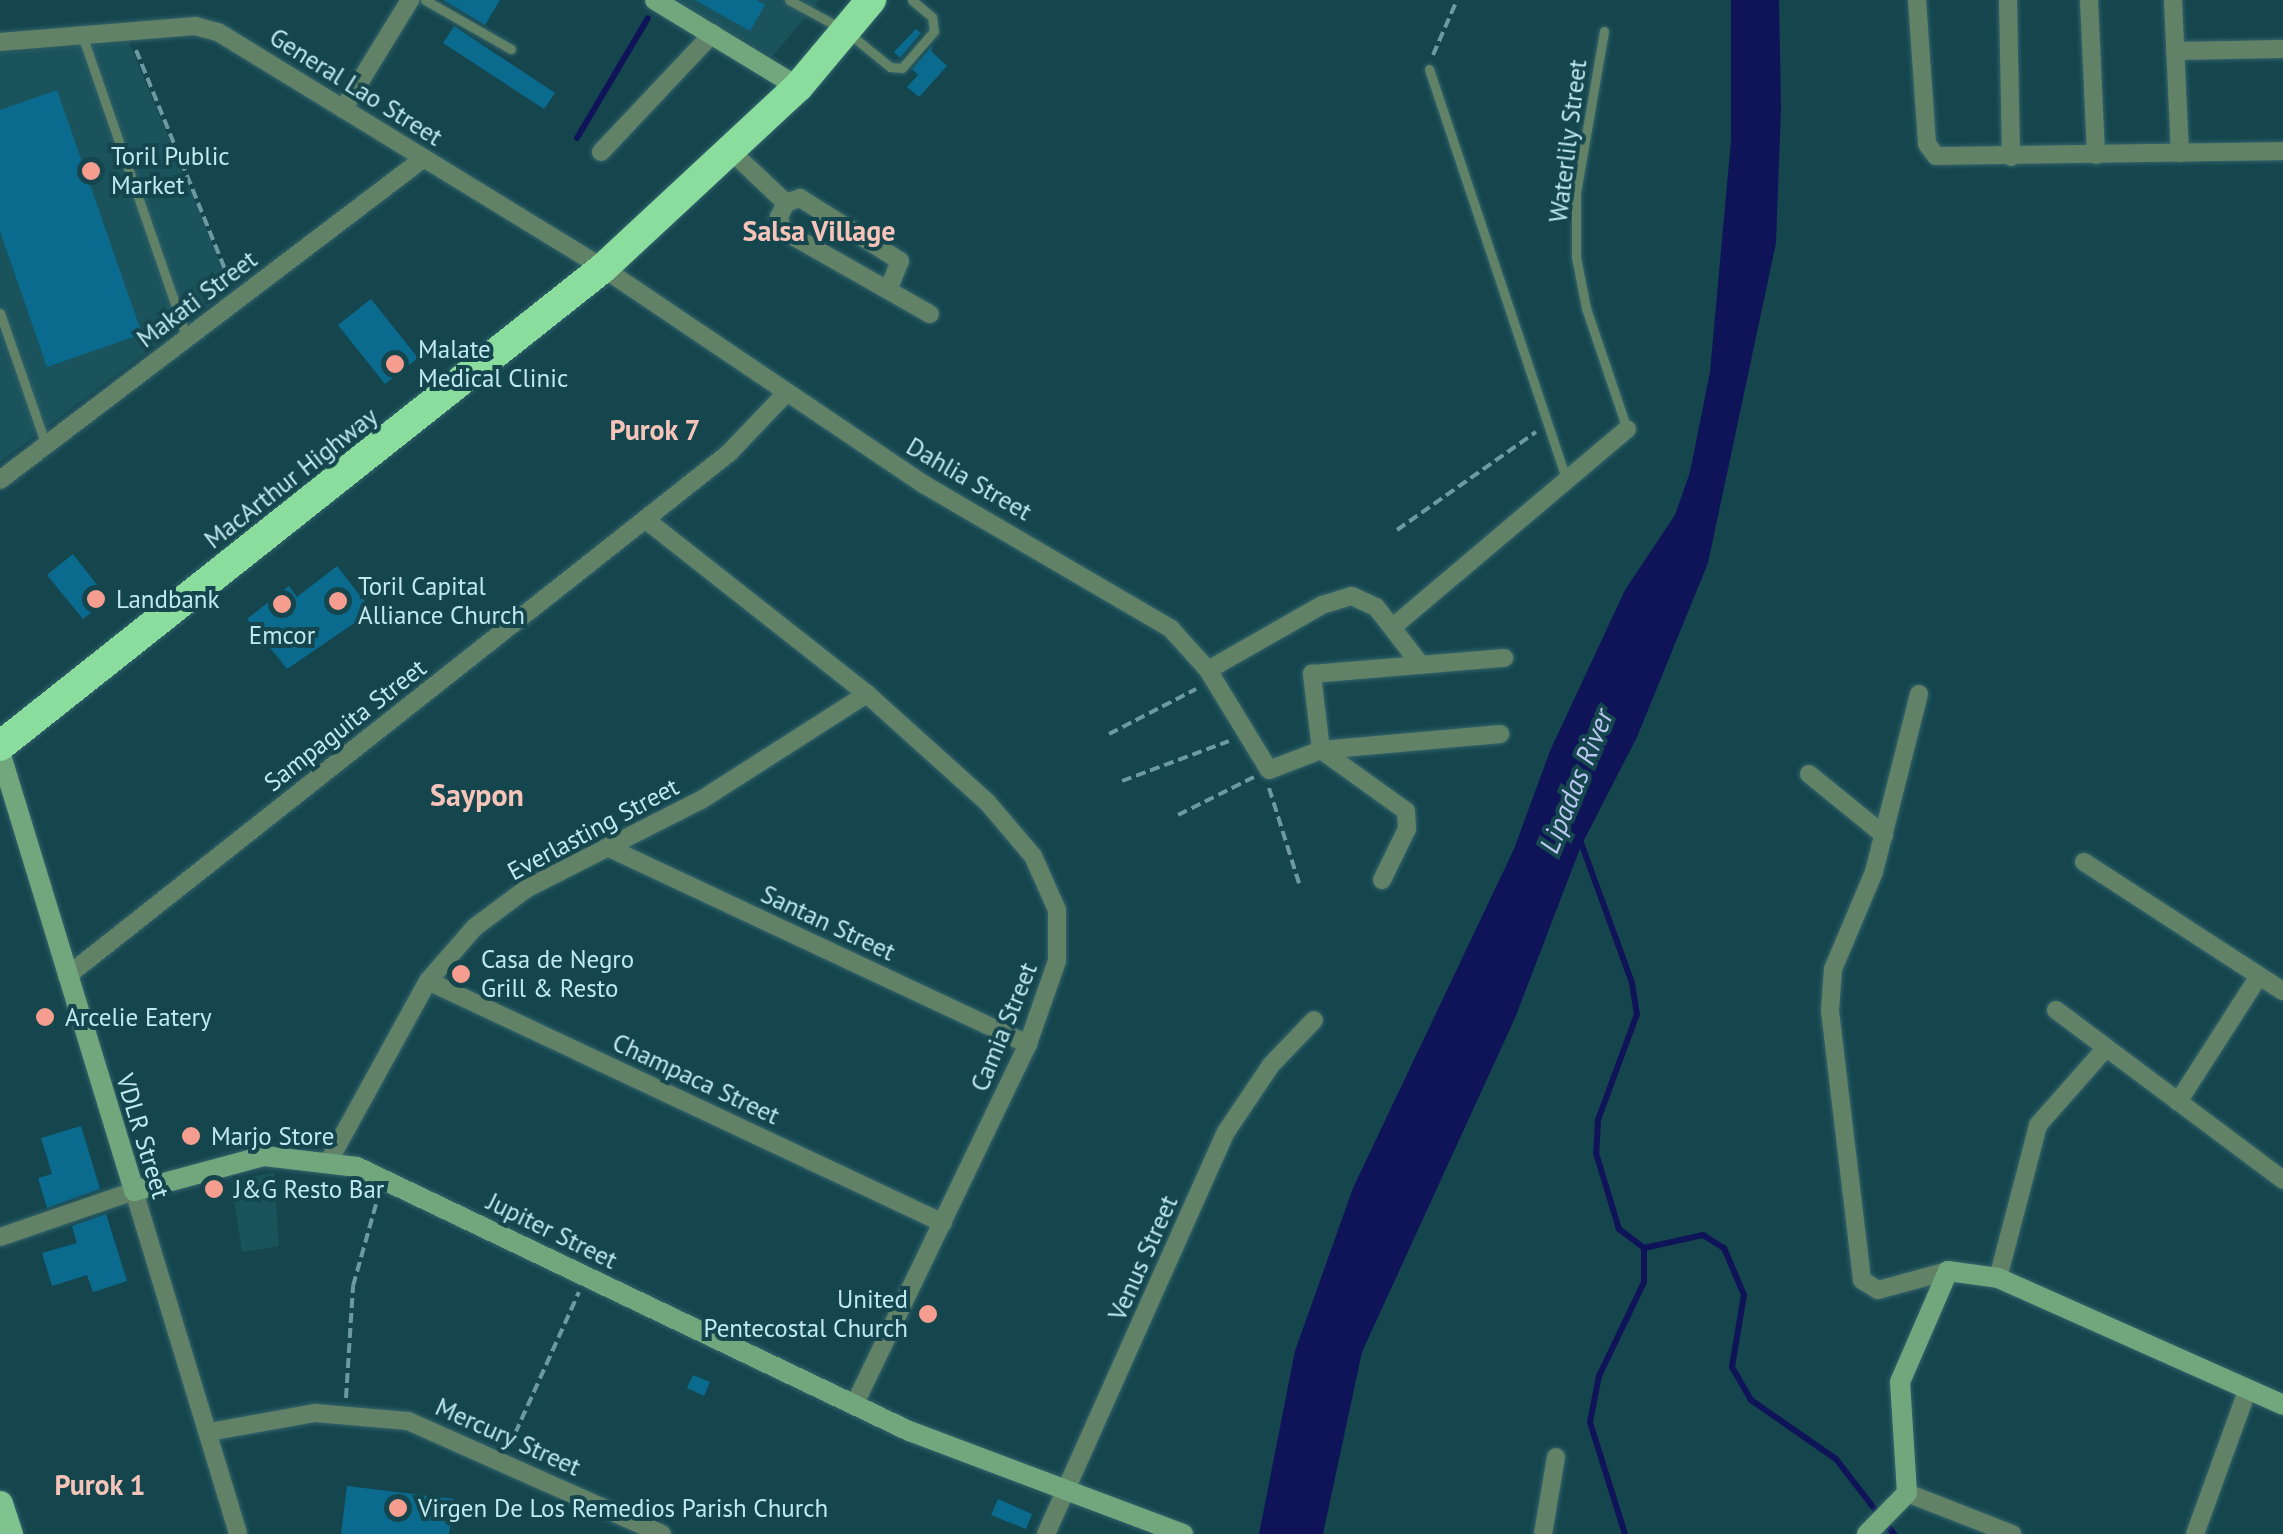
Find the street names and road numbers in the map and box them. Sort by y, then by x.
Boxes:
street label: General Lao Street [264,22,448,152]
street label: Waterlily Street [1543,57,1593,225]
street label: Makati Street [131,244,263,354]
street label: MacArthur Highway [199,401,383,555]
street label: Dahlia Street [901,431,1037,527]
street label: Sampaguita Street [258,653,432,797]
street label: Everlasting Street [502,771,684,887]
street label: Santan Street [756,879,900,967]
street label: Camia Street [965,958,1043,1096]
street label: Champaca Street [608,1027,784,1131]
street label: VDLR Street [110,1070,176,1202]
street label: Jupiter Street [482,1187,622,1275]
street label: Venus Street [1102,1191,1184,1325]
street label: Mercury Street [430,1391,586,1483]

